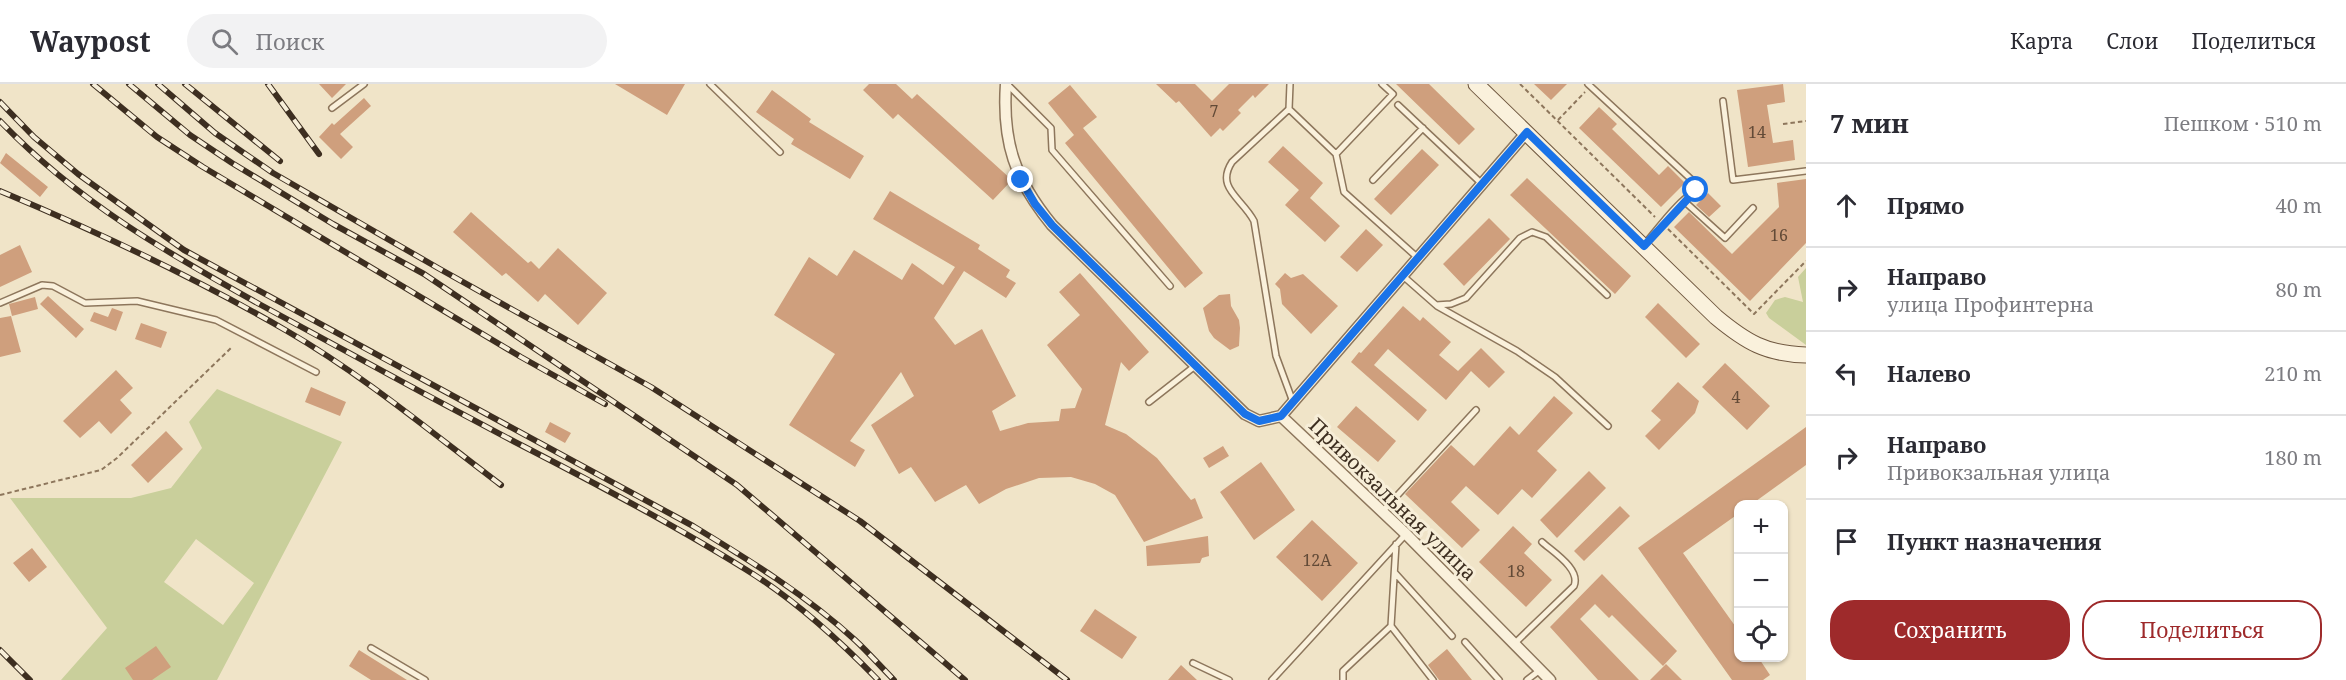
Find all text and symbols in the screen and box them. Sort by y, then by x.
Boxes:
search box [187,14,607,68]
text: Waypost [30,22,151,60]
icon: search [208,25,241,58]
text: Поиск [256,26,324,56]
text: Карта [2010,27,2073,55]
text: Слои [2106,27,2158,55]
text: Поделиться [2191,27,2316,55]
house number: 7 [1210,100,1219,122]
text: 7 мин [1830,105,1909,141]
text: Пешком · 510 m [2164,110,2322,137]
house number: 14 [1748,121,1766,143]
route end [1007,166,1033,192]
route start [1682,176,1708,202]
icon: ahead [1830,189,1863,222]
text: Прямо [1887,190,1964,220]
text: 40 m [2276,192,2322,219]
house number: 16 [1770,224,1788,246]
text: Направо [1887,261,1986,291]
icon: right [1830,273,1863,306]
text: 80 m [2276,276,2322,303]
text: улица Профинтерна [1887,291,2094,318]
icon: left [1830,357,1863,390]
text: Налево [1887,358,1971,388]
text: 210 m [2264,360,2322,387]
house number: 4 [1732,386,1741,408]
street label: Привокзальная улица [1303,412,1483,586]
text: Направо [1887,429,1986,459]
icon: right [1830,441,1863,474]
text: 180 m [2264,444,2322,471]
text: Привокзальная улица [1887,459,2110,486]
map controls [1734,500,1788,662]
button: + [1734,500,1788,554]
icon: arrive [1830,525,1863,558]
text: Пункт назначения [1887,526,2101,556]
house number: 12А [1302,549,1332,571]
button: − [1734,554,1788,608]
house number: 18 [1507,560,1525,582]
button: Сохранить [1830,600,2070,660]
button: Поделиться [2082,600,2322,660]
button: locate [1734,608,1788,662]

